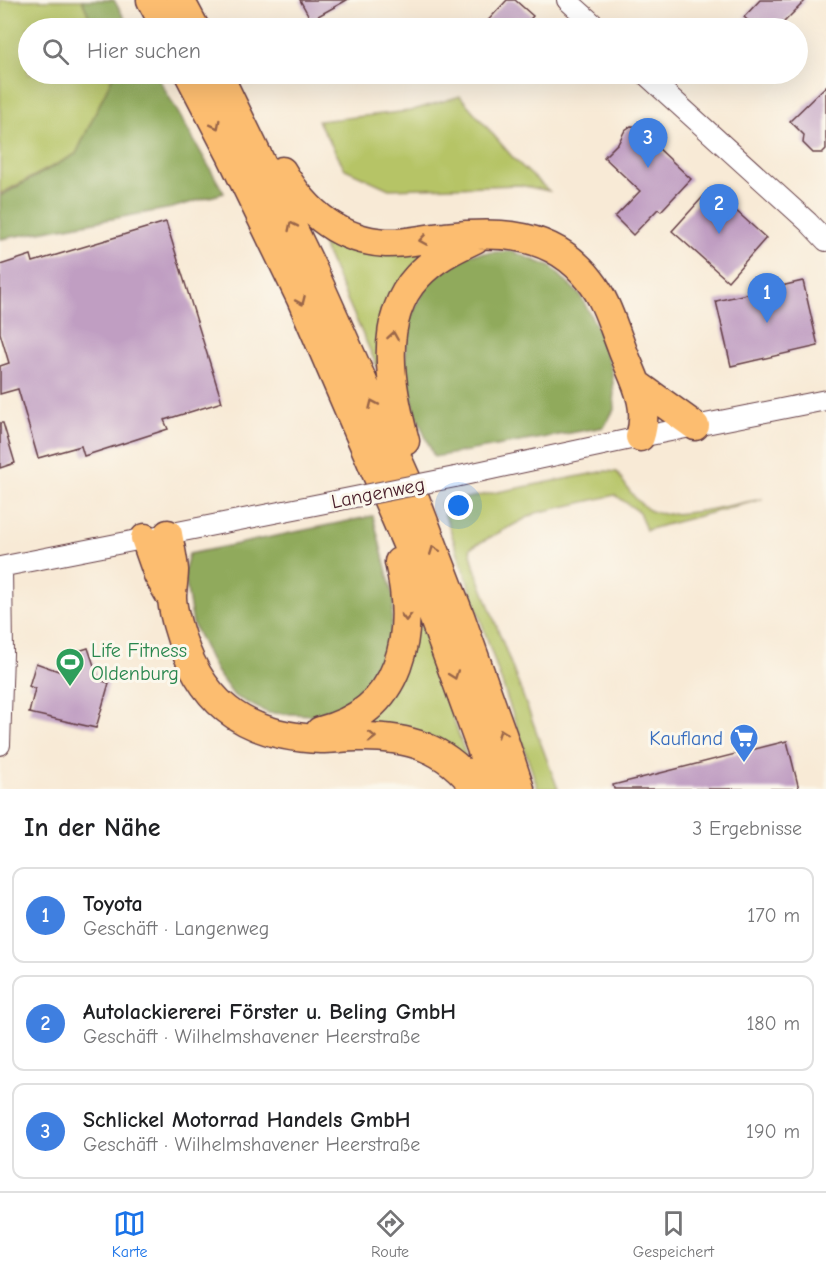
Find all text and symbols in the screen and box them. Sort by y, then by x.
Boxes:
search box [18,18,808,84]
icon: search [39,35,72,68]
text: Hier suchen [87,38,201,64]
pin: 3 [628,118,668,168]
one-way arrow [209,119,220,130]
pin: 2 [700,184,738,234]
one-way arrow [288,222,300,233]
one-way arrow [418,233,428,245]
pin: 1 [748,274,786,323]
one-way arrow [294,294,306,305]
one-way arrow [386,331,399,341]
one-way arrow [368,400,380,411]
street label: Langenweg [329,473,427,513]
your location [444,491,473,520]
one-way arrow [429,546,442,556]
one-way arrow [400,613,412,622]
place label: Life Fitness Oldenburg [91,639,187,685]
sports icon: Life Fitness Oldenburg [54,646,86,688]
one-way arrow [447,669,460,680]
supermarket icon: Kaufland [728,722,760,764]
place label: Kaufland [649,727,723,750]
one-way arrow [497,728,509,739]
one-way arrow [368,731,377,743]
text: In der Nähe [24,813,161,843]
text: 3 Ergebnisse [692,817,802,840]
text: Toyota [83,891,143,917]
text: 1 [42,904,49,927]
text: 170 m [747,904,800,927]
text: Geschäft · Langenweg [83,917,269,940]
text: Autolackiererei Förster u. Beling GmbH [83,999,456,1025]
text: 2 [41,1012,50,1035]
text: 180 m [746,1012,800,1035]
text: Geschäft · Wilhelmshavener Heerstraße [83,1025,420,1048]
text: Schlickel Motorrad Handels GmbH [83,1107,411,1133]
text: 3 [41,1120,50,1143]
text: 190 m [746,1120,800,1143]
text: Geschäft · Wilhelmshavener Heerstraße [83,1133,420,1156]
tab: Karte [112,1207,147,1261]
tab: Route [371,1207,409,1261]
tab: Gespeichert [633,1207,714,1261]

